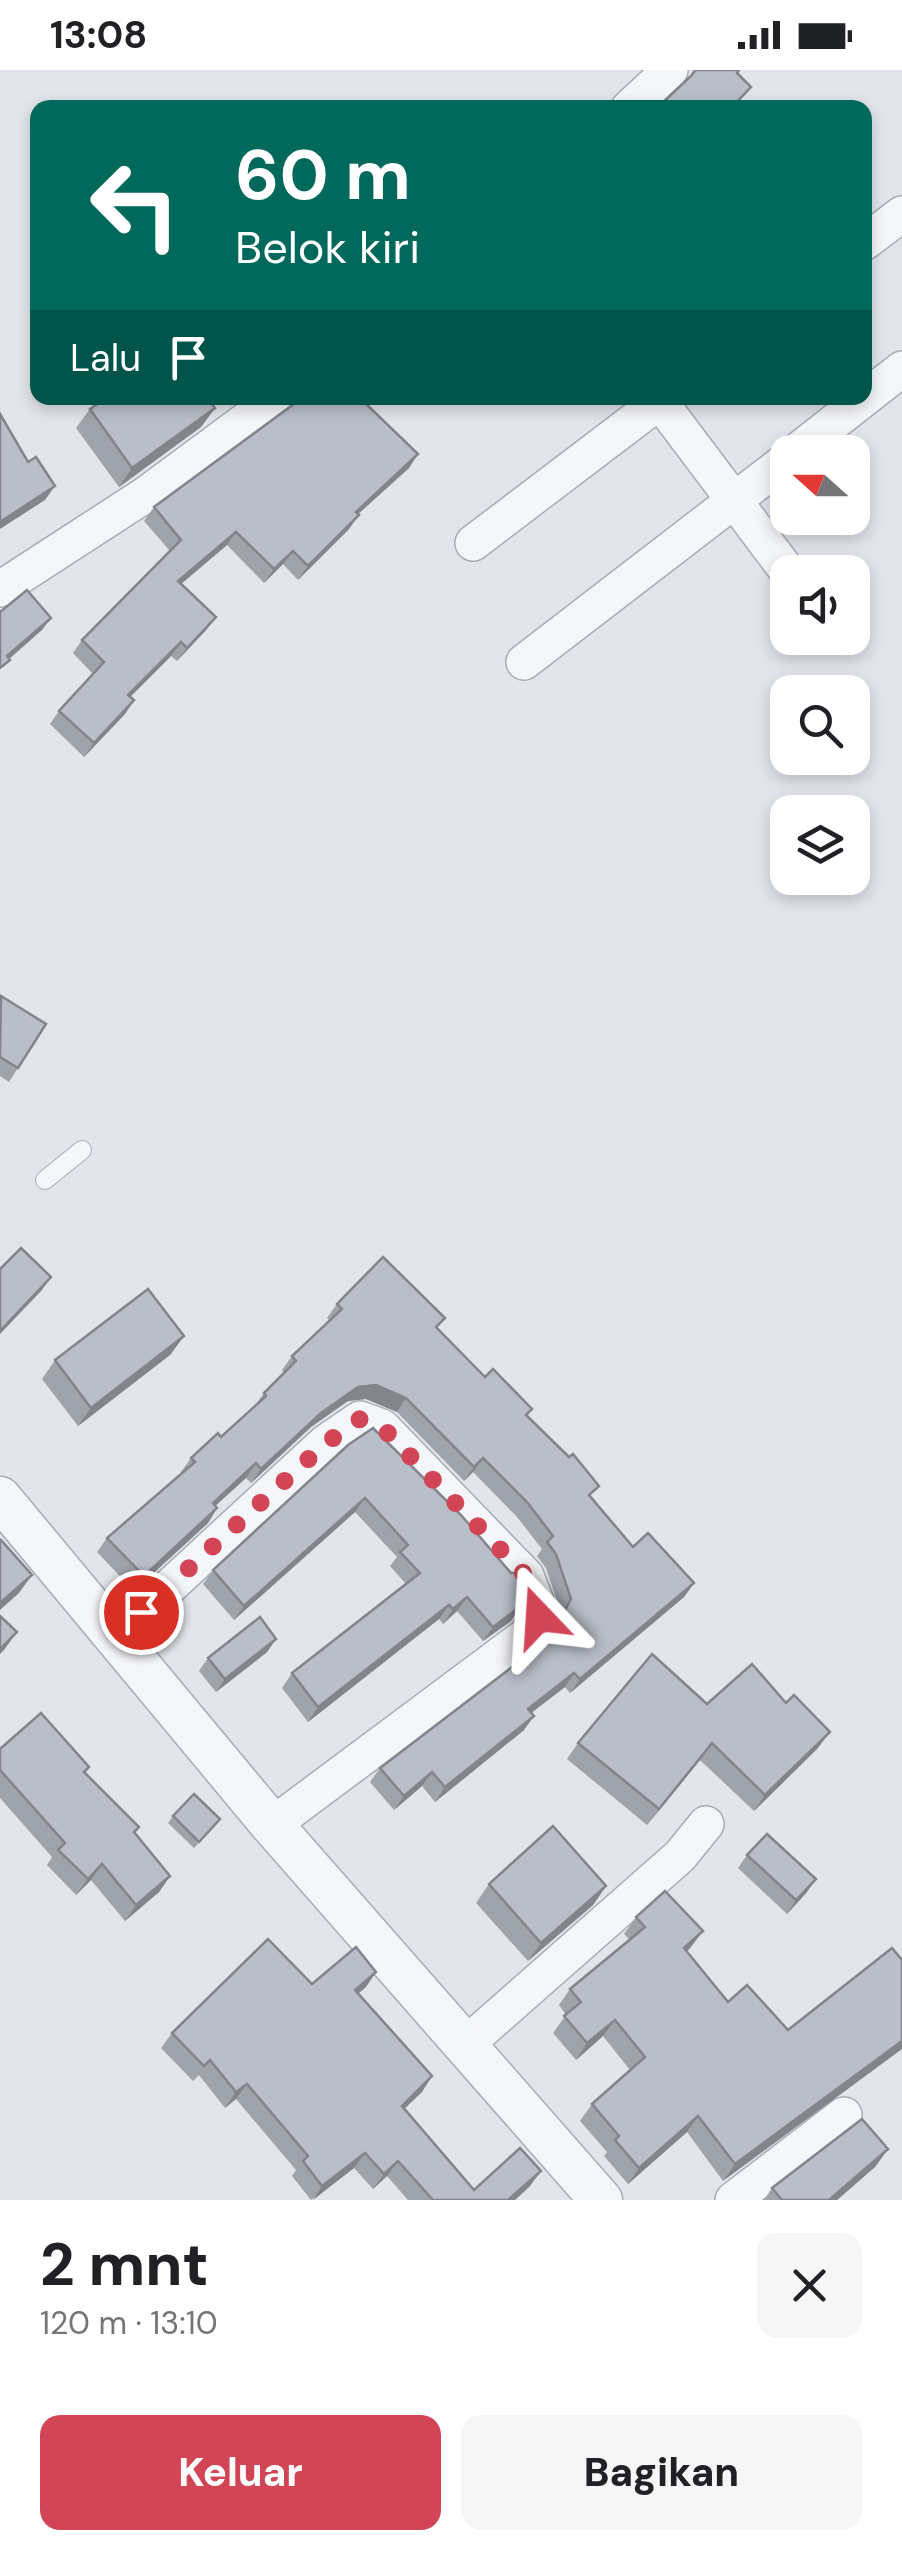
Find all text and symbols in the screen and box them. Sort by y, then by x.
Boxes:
text: 13:08 [50,10,147,60]
text: 60 m [235,130,411,221]
icon: left [70,140,200,270]
text: Belok kiri [235,218,420,277]
icon: arrive [161,330,216,385]
text: Lalu [70,333,141,383]
north arrow [770,435,870,535]
map controls [770,435,870,895]
button: sound [770,555,870,655]
button: search [770,675,870,775]
button: layers [770,795,870,895]
position arrow [487,1565,591,1669]
pin [99,1570,184,1655]
icon: arrive [114,1585,169,1640]
text: 2 mnt [40,2225,209,2304]
button: close [757,2233,862,2338]
text: 120 m · 13:10 [40,2302,218,2344]
button: Keluar [40,2415,441,2530]
button: Bagikan [461,2415,862,2530]

